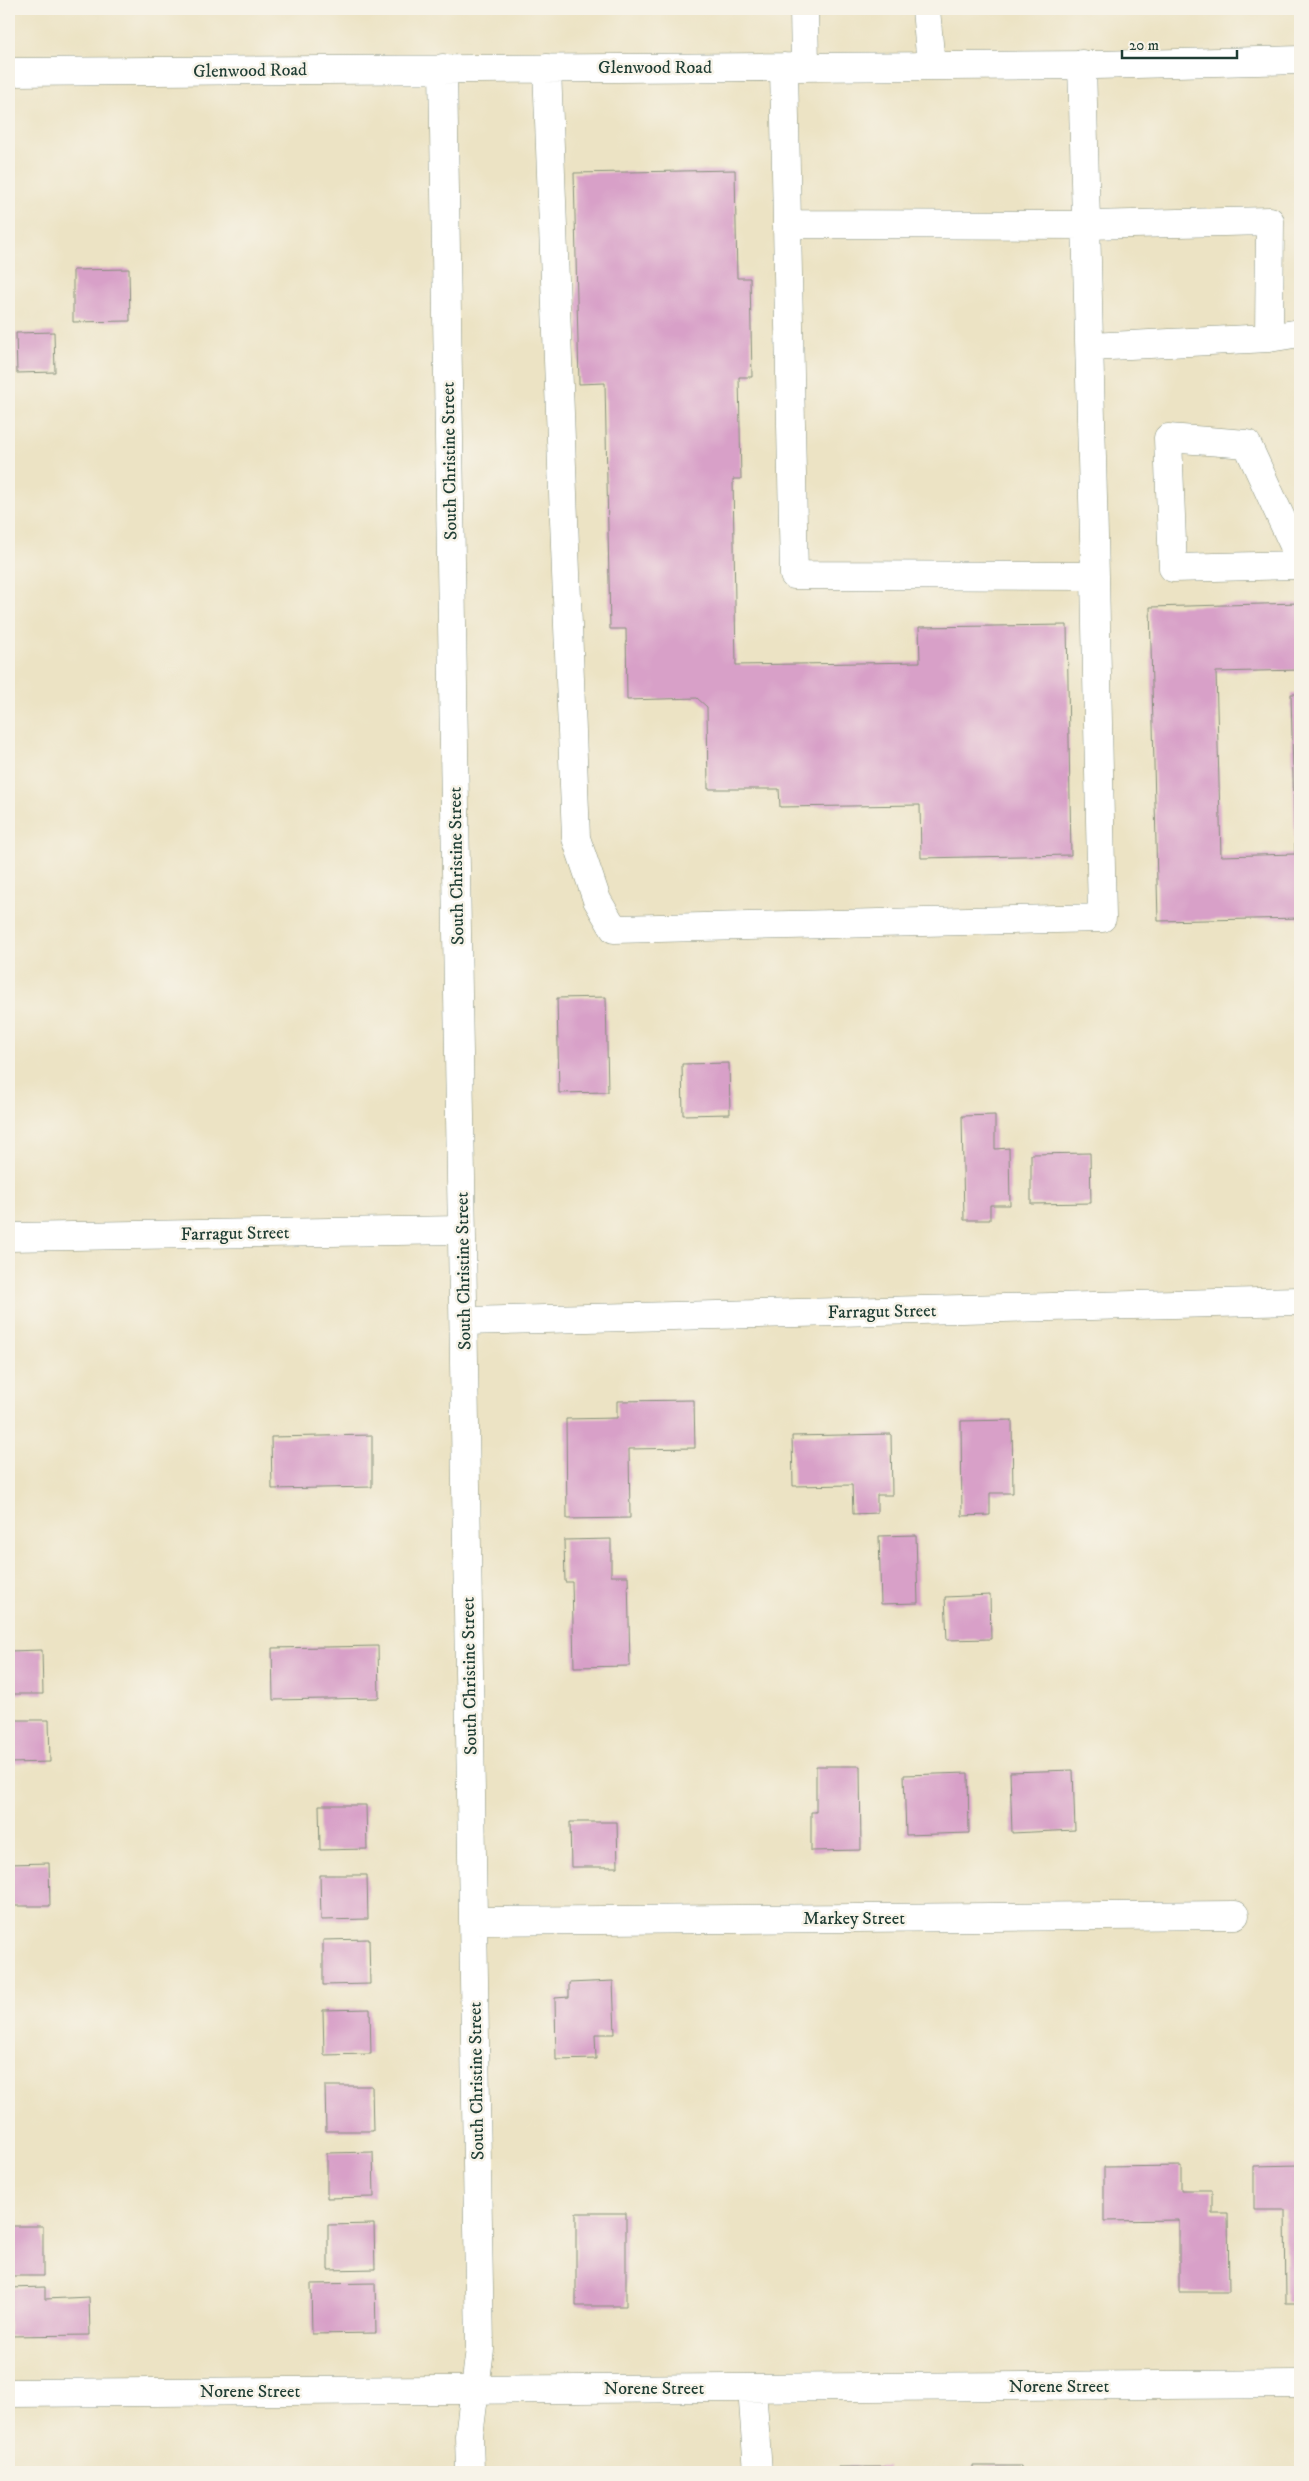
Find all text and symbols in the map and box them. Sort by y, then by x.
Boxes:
scale bar [1122,28,1236,60]
text: 20 m [1129,36,1159,55]
street label: Glenwood Road [598,57,712,79]
street label: Glenwood Road [193,59,307,83]
street label: South Christine Street [438,381,462,540]
street label: South Christine Street [445,786,469,945]
street label: South Christine Street [452,1191,476,1350]
street label: Farragut Street [180,1222,290,1246]
street label: Farragut Street [827,1300,937,1324]
street label: South Christine Street [458,1596,482,1755]
street label: Markey Street [803,1908,905,1930]
street label: South Christine Street [465,2001,489,2160]
street label: Norene Street [1009,2376,1109,2398]
street label: Norene Street [604,2378,704,2400]
street label: Norene Street [200,2381,300,2403]

